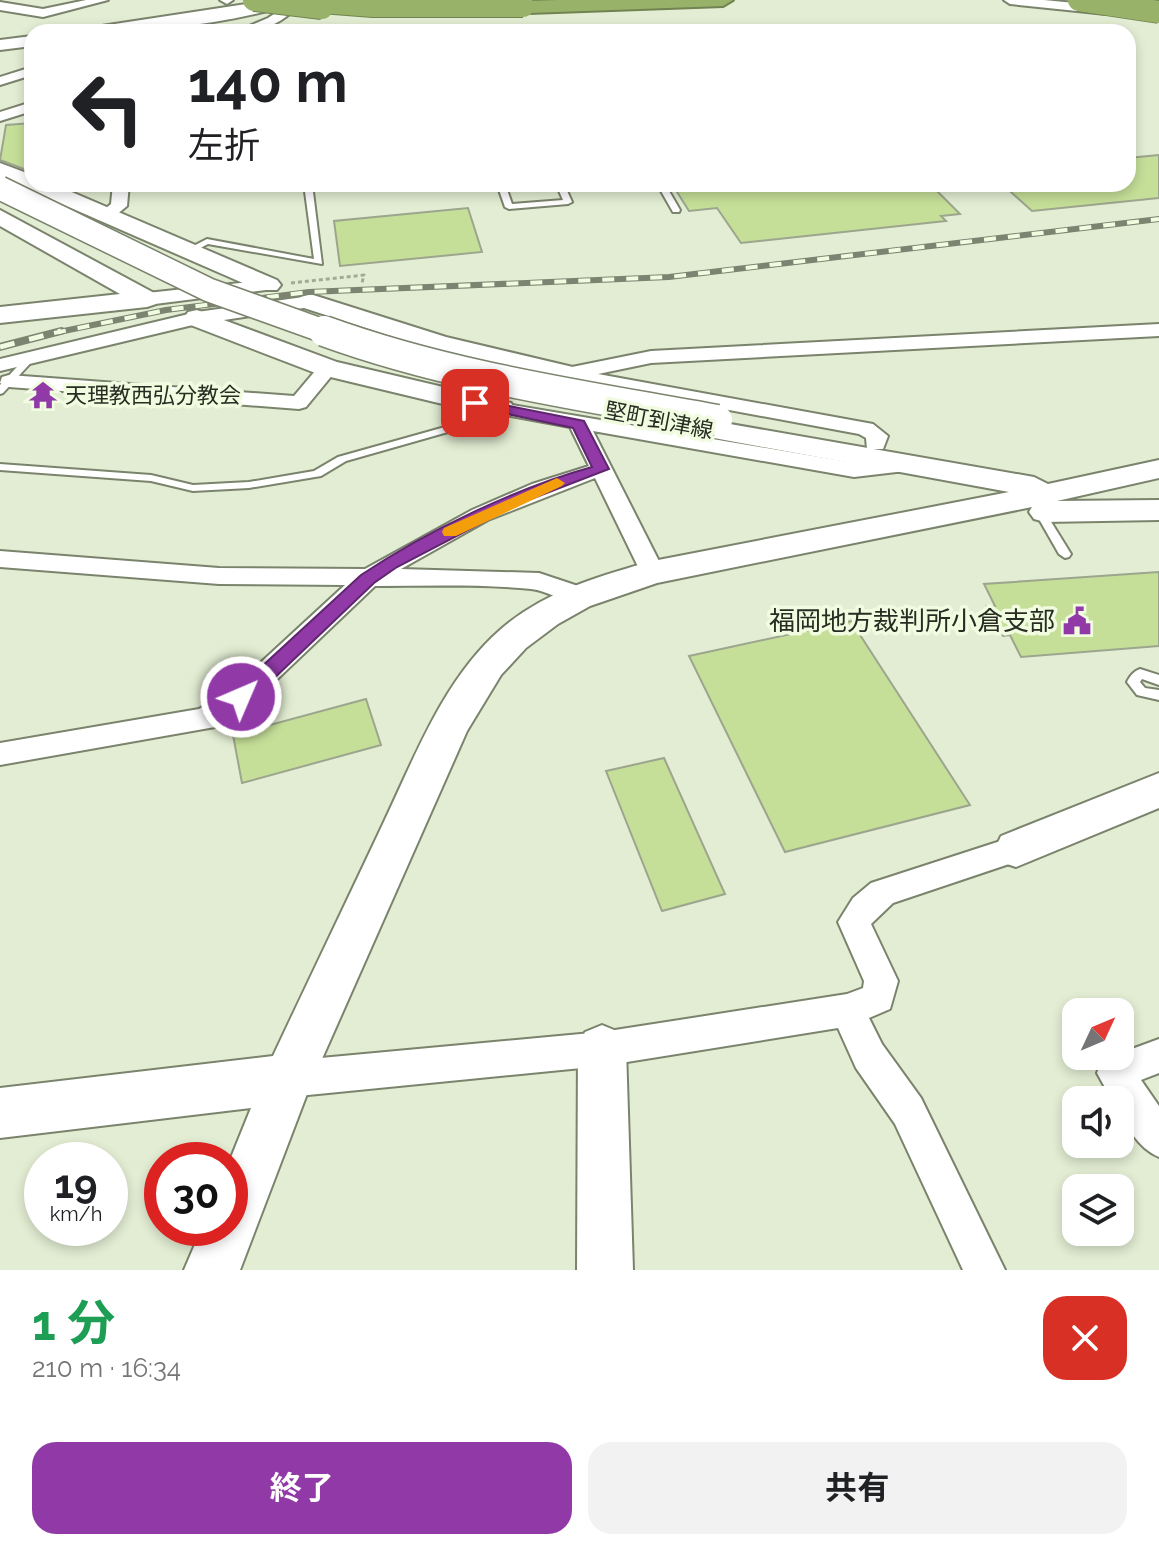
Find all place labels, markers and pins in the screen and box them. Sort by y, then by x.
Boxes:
pin [441,369,509,437]
temple icon: 天理教西弘分教会 [28,380,58,410]
place label: 天理教西弘分教会 [65,382,241,408]
place label: 福岡地方裁判所小倉支部 [769,606,1055,636]
public building icon: 福岡地方裁判所小倉支部 [1062,606,1092,636]

